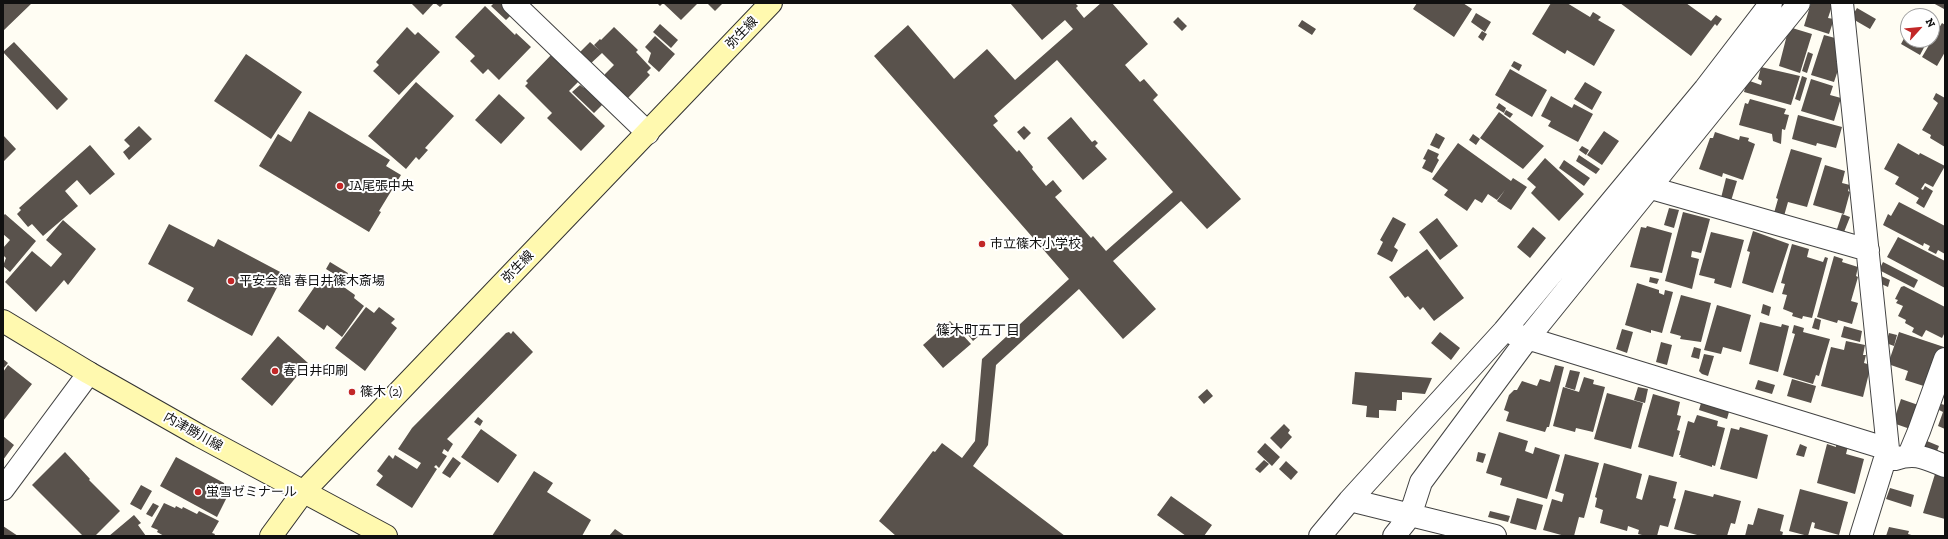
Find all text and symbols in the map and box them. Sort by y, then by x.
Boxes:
north arrow [1900,8,1940,48]
street label: 弥生線 [723,14,761,52]
text: N [1923,16,1938,29]
place label: JA尾張中央 [348,178,414,194]
marker: JA尾張中央 [335,181,345,191]
place label: 市立篠木小学校 [990,236,1081,252]
marker: 市立篠木小学校 [977,239,987,249]
street label: 弥生線 [499,248,537,286]
place label: 平安会館 春日井篠木斎場 [239,273,385,289]
marker: 平安会館 春日井篠木斎場 [226,276,236,286]
district label: 篠木町五丁目 [936,323,1020,339]
place label: 春日井印刷 [283,363,348,379]
marker: 春日井印刷 [270,366,280,376]
place label: 篠木 (2) [360,384,402,400]
marker: 篠木 (2) [347,387,357,397]
street label: 内津勝川線 [161,409,225,455]
place label: 蛍雪ゼミナール [206,484,297,500]
marker: 蛍雪ゼミナール [193,487,203,497]

